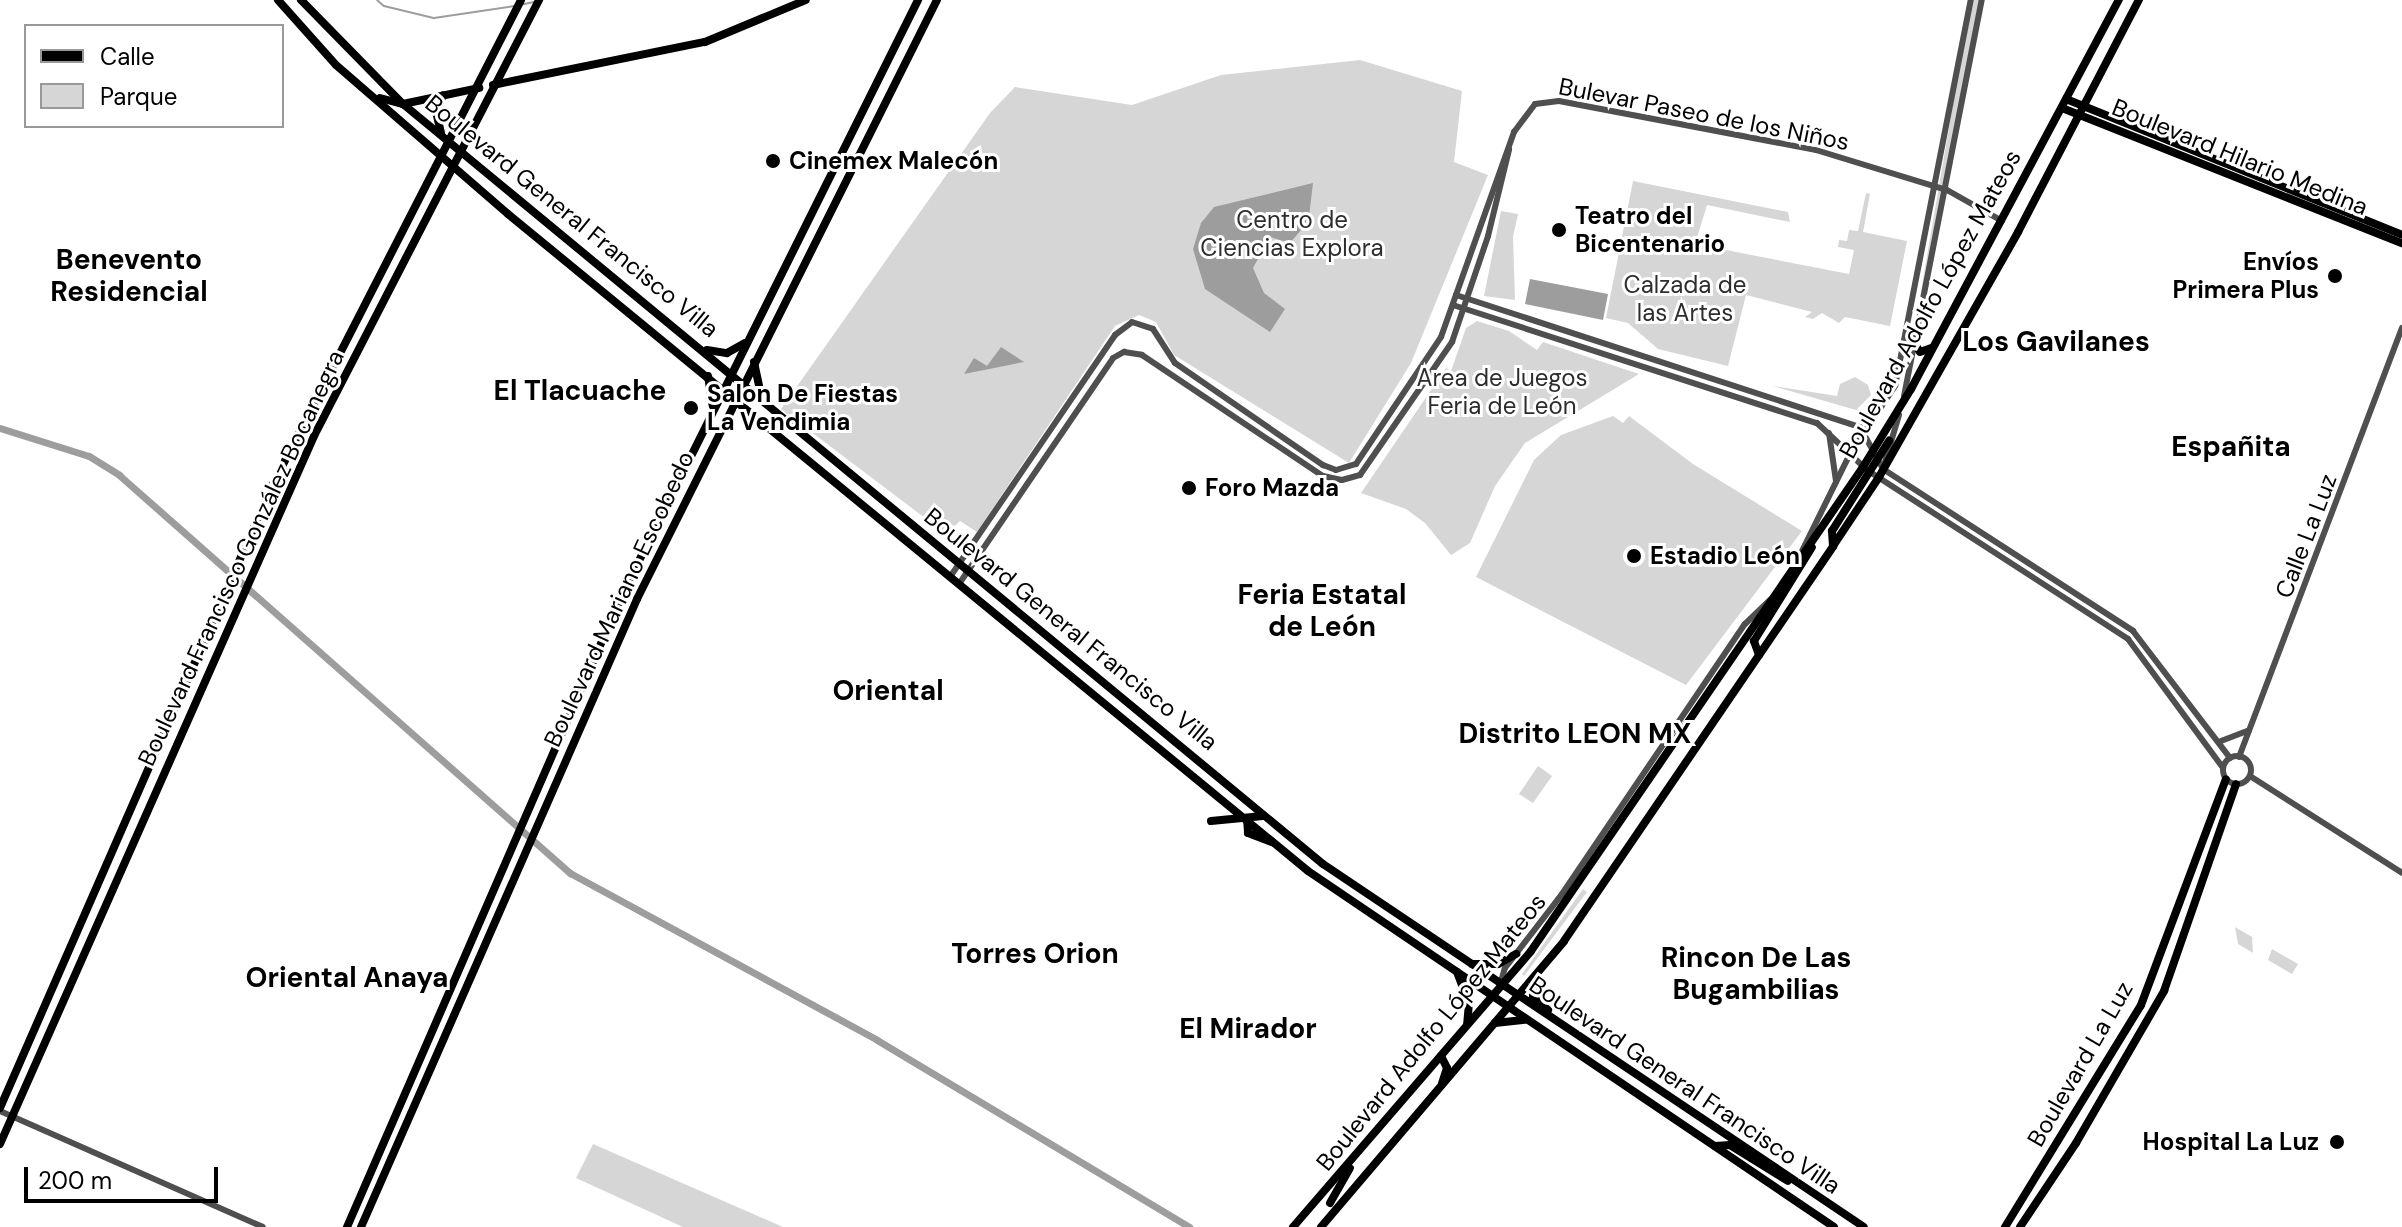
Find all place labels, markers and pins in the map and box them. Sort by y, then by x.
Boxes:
place label: Cinemex Malecón [789,147,998,175]
marker: Cinemex Malecón [764,152,782,170]
place label: Teatro del Bicentenario [1575,202,1725,258]
marker: Teatro del Bicentenario [1550,221,1568,239]
place label: Envíos Primera Plus [2173,248,2319,304]
marker: Envíos Primera Plus [2326,267,2344,285]
place label: Salon De Fiestas La Vendimia [707,380,898,436]
marker: Salon De Fiestas La Vendimia [682,399,700,417]
place label: Foro Mazda [1205,474,1339,502]
marker: Foro Mazda [1180,479,1198,497]
place label: Estadio León [1650,542,1800,570]
marker: Estadio León [1625,547,1643,565]
place label: Hospital La Luz [2143,1128,2319,1156]
marker: Hospital La Luz [2326,1131,2348,1153]

